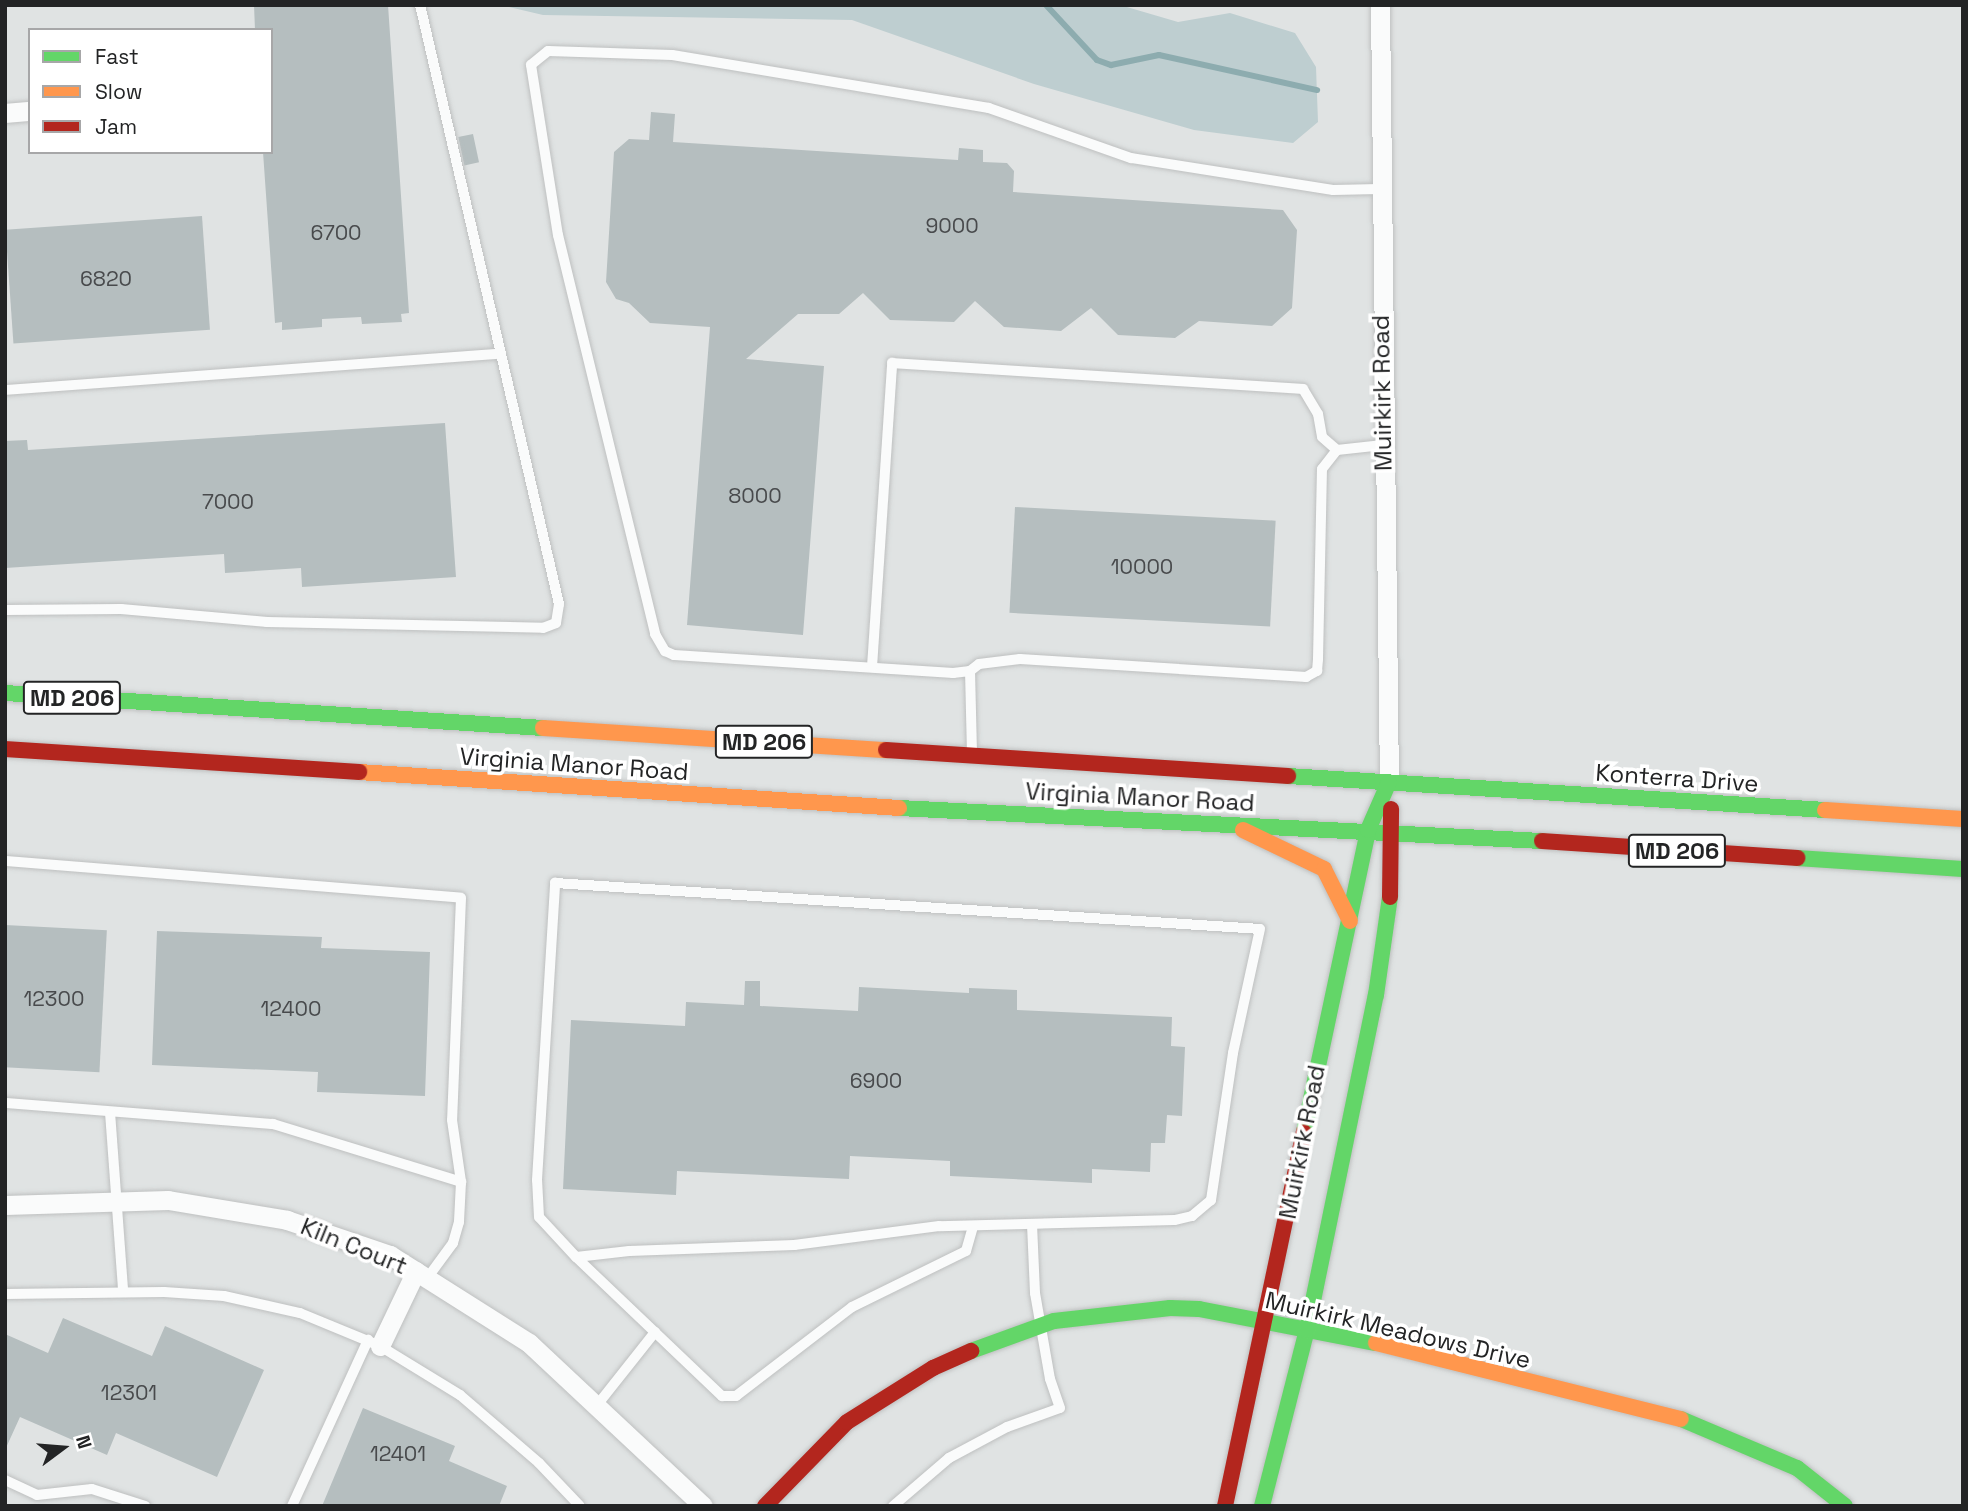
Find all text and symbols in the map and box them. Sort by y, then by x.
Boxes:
legend [28,28,273,154]
text: Fast [95,43,139,70]
text: Slow [95,78,143,105]
text: Jam [95,113,137,140]
house number: 9000 [925,213,979,239]
house number: 6700 [310,220,362,246]
house number: 6820 [80,266,132,292]
street label: Muirkirk Road [1366,315,1398,471]
house number: 8000 [728,483,782,509]
house number: 7000 [202,489,254,515]
house number: 10000 [1111,554,1173,580]
road number: MD 206 [21,678,123,718]
road number: MD 206 [713,722,815,762]
street label: Virginia Manor Road [459,742,689,786]
street label: Konterra Drive [1595,758,1759,798]
street label: Virginia Manor Road [1025,777,1255,817]
road number: MD 206 [1626,832,1728,870]
house number: 12300 [24,986,84,1012]
house number: 12400 [261,996,321,1022]
street label: Muirkirk Road [1273,1063,1331,1221]
house number: 6900 [850,1068,902,1094]
street label: Kiln Court [297,1212,411,1280]
street label: Muirkirk Meadows Drive [1263,1285,1533,1375]
house number: 12301 [101,1380,157,1406]
north arrow [28,1413,98,1483]
text: N [70,1433,97,1452]
house number: 12401 [370,1441,426,1467]

